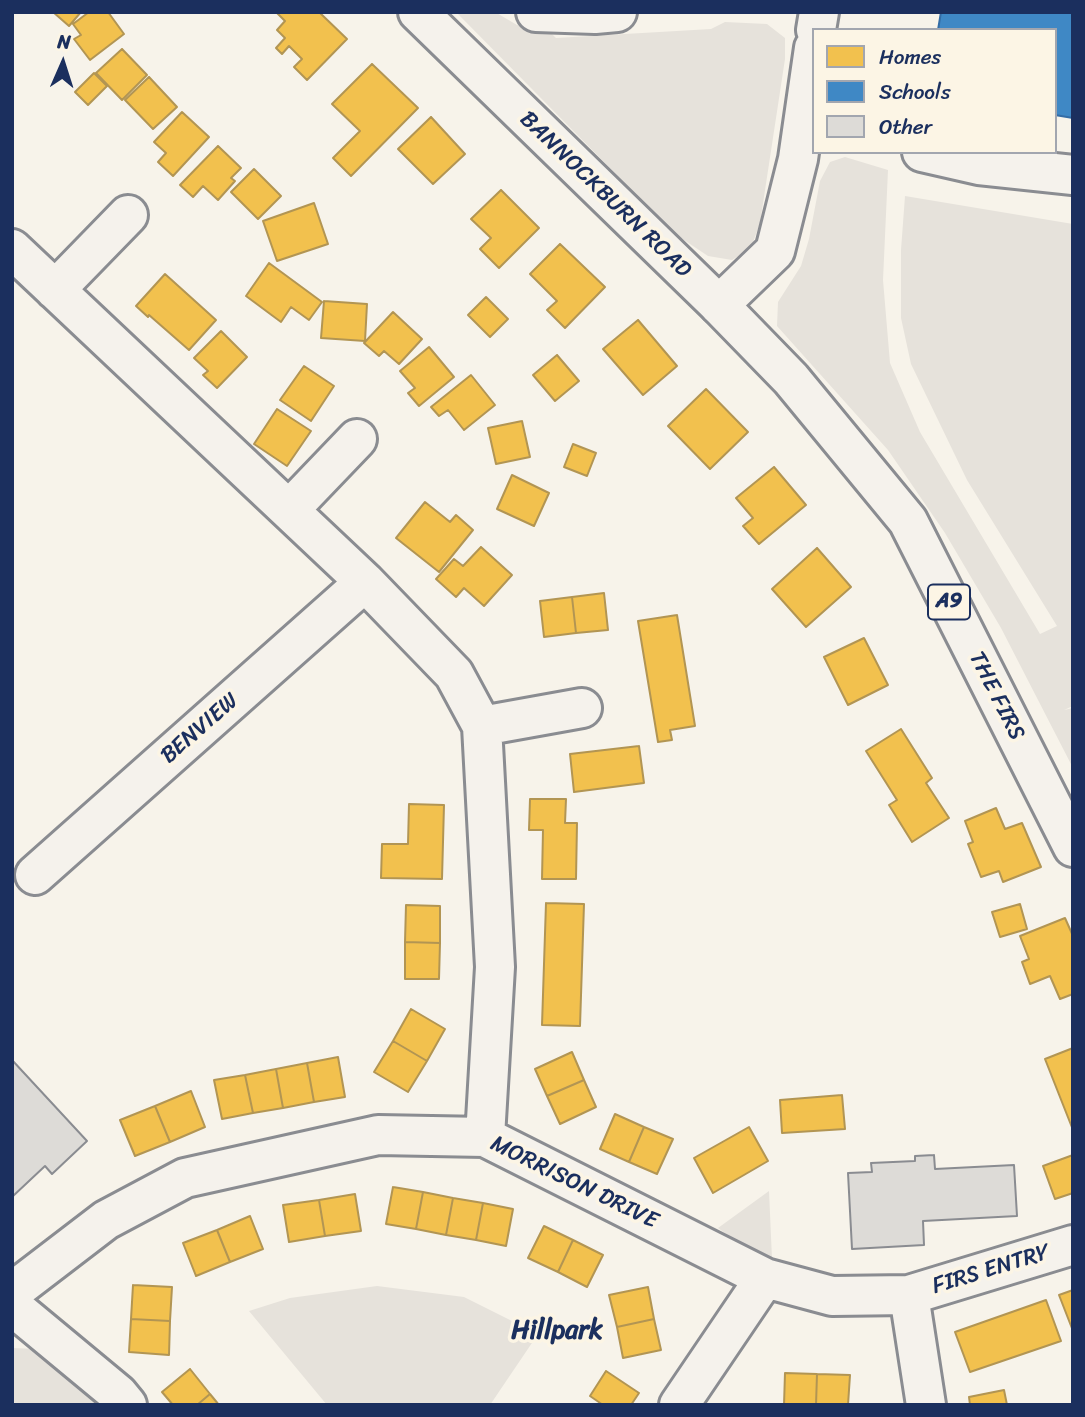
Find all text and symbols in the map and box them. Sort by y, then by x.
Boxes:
text: N [57,25,72,58]
north arrow [28,28,98,98]
legend [812,28,1057,154]
text: Homes [879,38,941,76]
text: Schools [879,73,951,111]
street label: BANNOCKBURN ROAD [513,106,697,284]
text: Other [879,108,932,146]
road number: A9 [928,584,970,620]
street label: THE FIRS [962,647,1030,745]
street label: BENVIEW [156,688,244,770]
street label: MORRISON DRIVE [486,1130,662,1236]
street label: FIRS ENTRY [929,1239,1053,1301]
district label: Hillpark [511,1315,603,1347]

